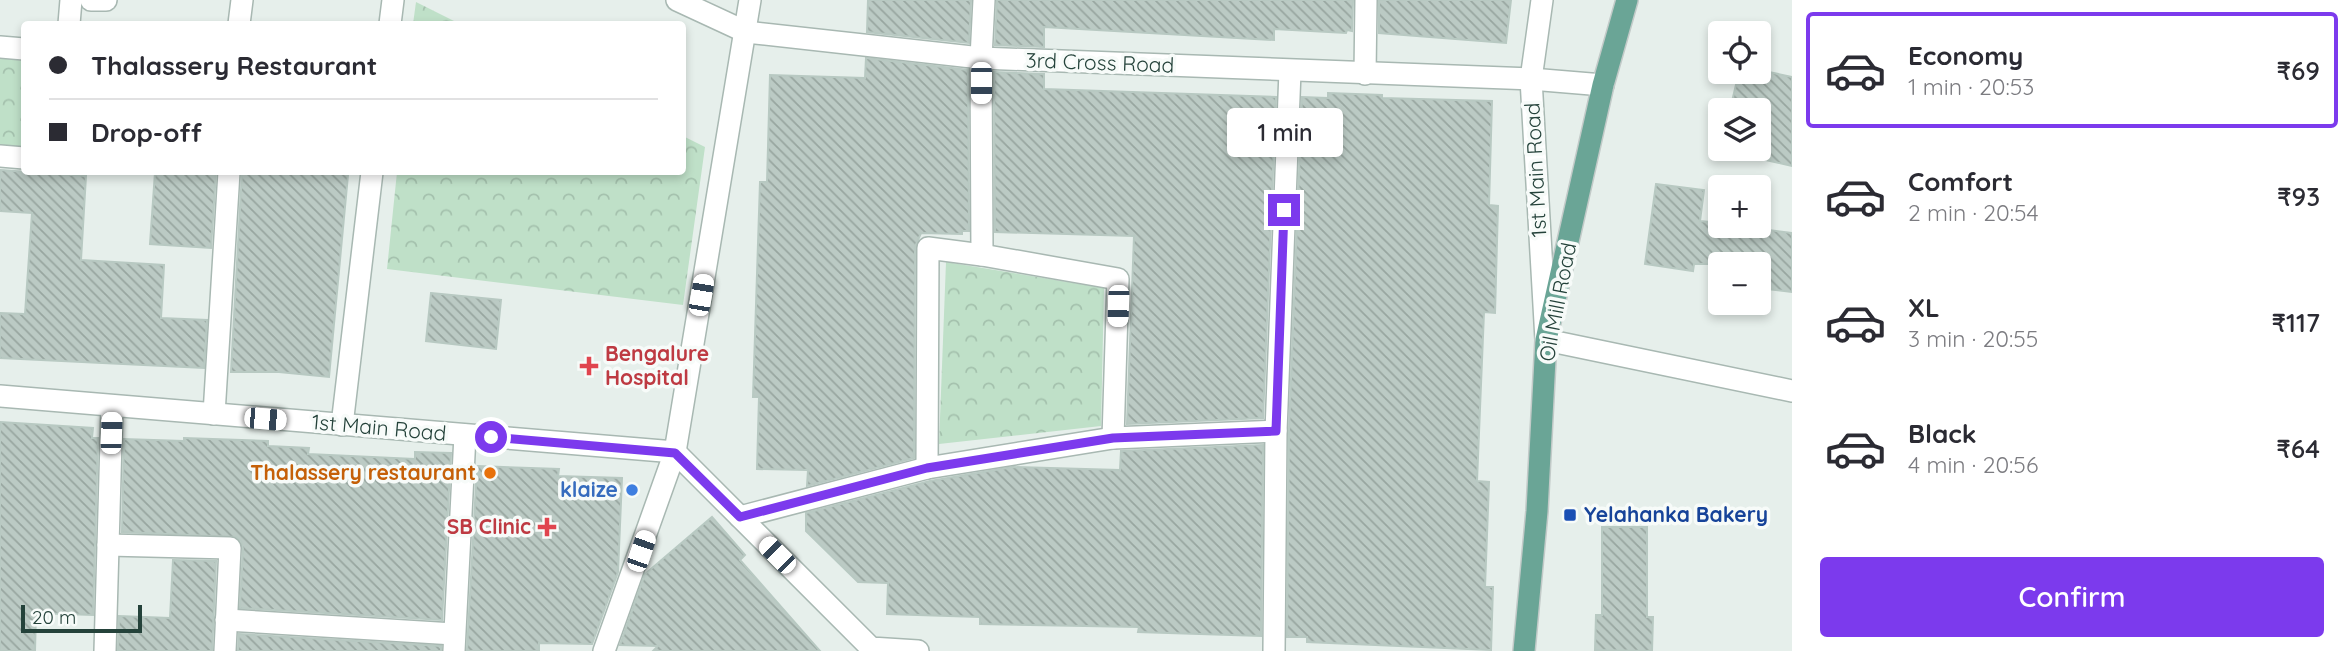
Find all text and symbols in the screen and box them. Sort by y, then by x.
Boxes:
map controls [1708,21,1771,315]
button: locate [1708,21,1771,84]
icon: car [1824,39,1887,102]
text: Economy [1908,39,2023,72]
street label: 3rd Cross Road [1025,46,1175,78]
text: Thalassery Restaurant [91,49,377,82]
text: ₹69 [2277,54,2320,87]
car [971,62,992,104]
text: 1 min · 20:53 [1908,72,2034,101]
button: layers [1708,98,1771,161]
street label: 1st Main Road [1518,102,1552,238]
callout: 1 min [1226,108,1342,158]
text: Drop-off [91,116,202,149]
text: 1 min [1257,118,1313,147]
icon: car [1824,165,1887,228]
text: Comfort [1908,165,2013,198]
button: + [1708,175,1771,238]
text: ₹93 [2277,180,2320,213]
route end [1268,194,1300,226]
text: 2 min · 20:54 [1908,198,2039,227]
street label: Oil Mill Road [1533,240,1581,363]
button: − [1708,252,1771,315]
car [688,272,715,318]
car [1107,285,1130,327]
icon: car [1824,291,1887,354]
text: XL [1908,291,1940,324]
text: ₹117 [2272,306,2320,339]
text: 3 min · 20:55 [1908,324,2038,353]
place label: Bengalure Hospital [605,340,709,390]
marker: Bengalure Hospital [579,356,599,376]
car [244,407,287,431]
street label: 1st Main Road [311,408,447,446]
car [100,412,123,454]
icon: car [1824,417,1887,480]
text: Black [1908,417,1977,450]
route start [475,421,507,453]
text: ₹64 [2276,432,2320,465]
text: 4 min · 20:56 [1908,450,2038,479]
place label: Thalassery restaurant [250,459,476,485]
marker: Thalassery restaurant [482,465,498,481]
place label: klaize [560,476,618,502]
marker: klaize [624,482,640,498]
place label: Yelahanka Bakery [1584,501,1768,527]
marker: Yelahanka Bakery [1562,507,1578,523]
place label: SB Clinic [447,513,531,539]
marker: SB Clinic [537,517,557,537]
car [625,528,658,574]
car [755,533,800,577]
button: Confirm [1820,557,2324,637]
scale bar [21,602,142,634]
text: 20 m [32,605,76,629]

